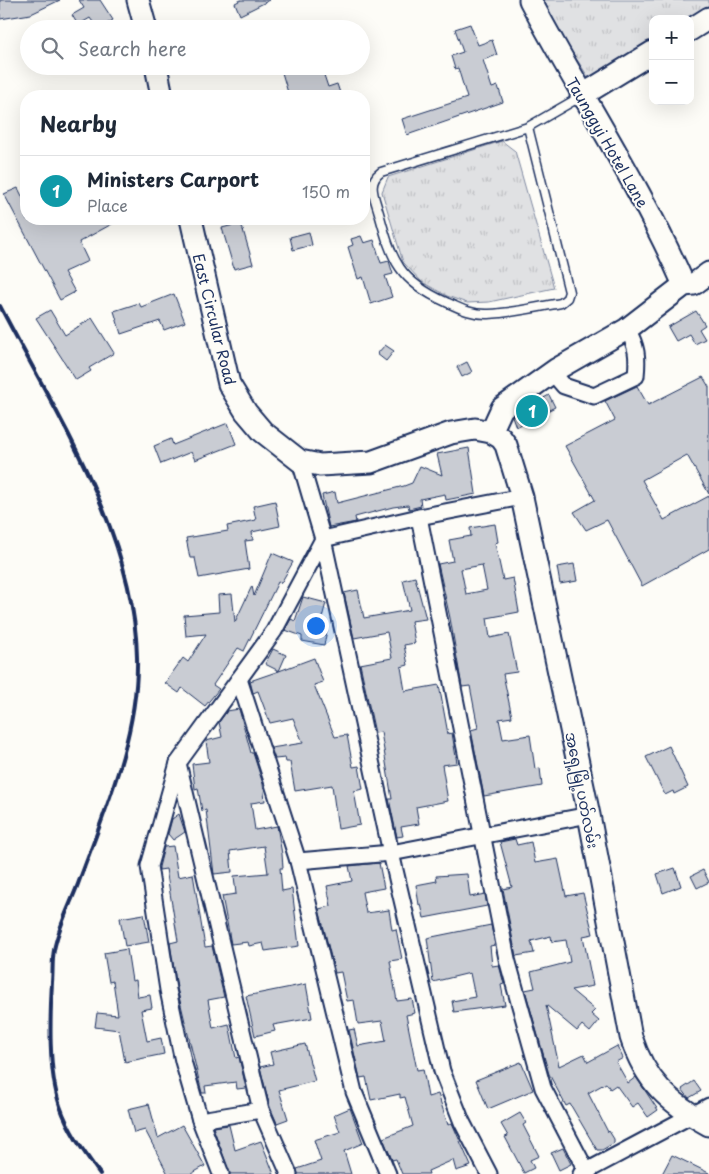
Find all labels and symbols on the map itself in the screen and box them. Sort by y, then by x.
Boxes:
street label: Taunggyi Hotel Lane [561,72,655,212]
street label: East Circular Road [188,251,242,387]
pin: 1 [516,392,548,430]
your location [303,613,329,639]
street label: အရှေ့မြို့ပတ်လမ်း [558,730,606,851]

